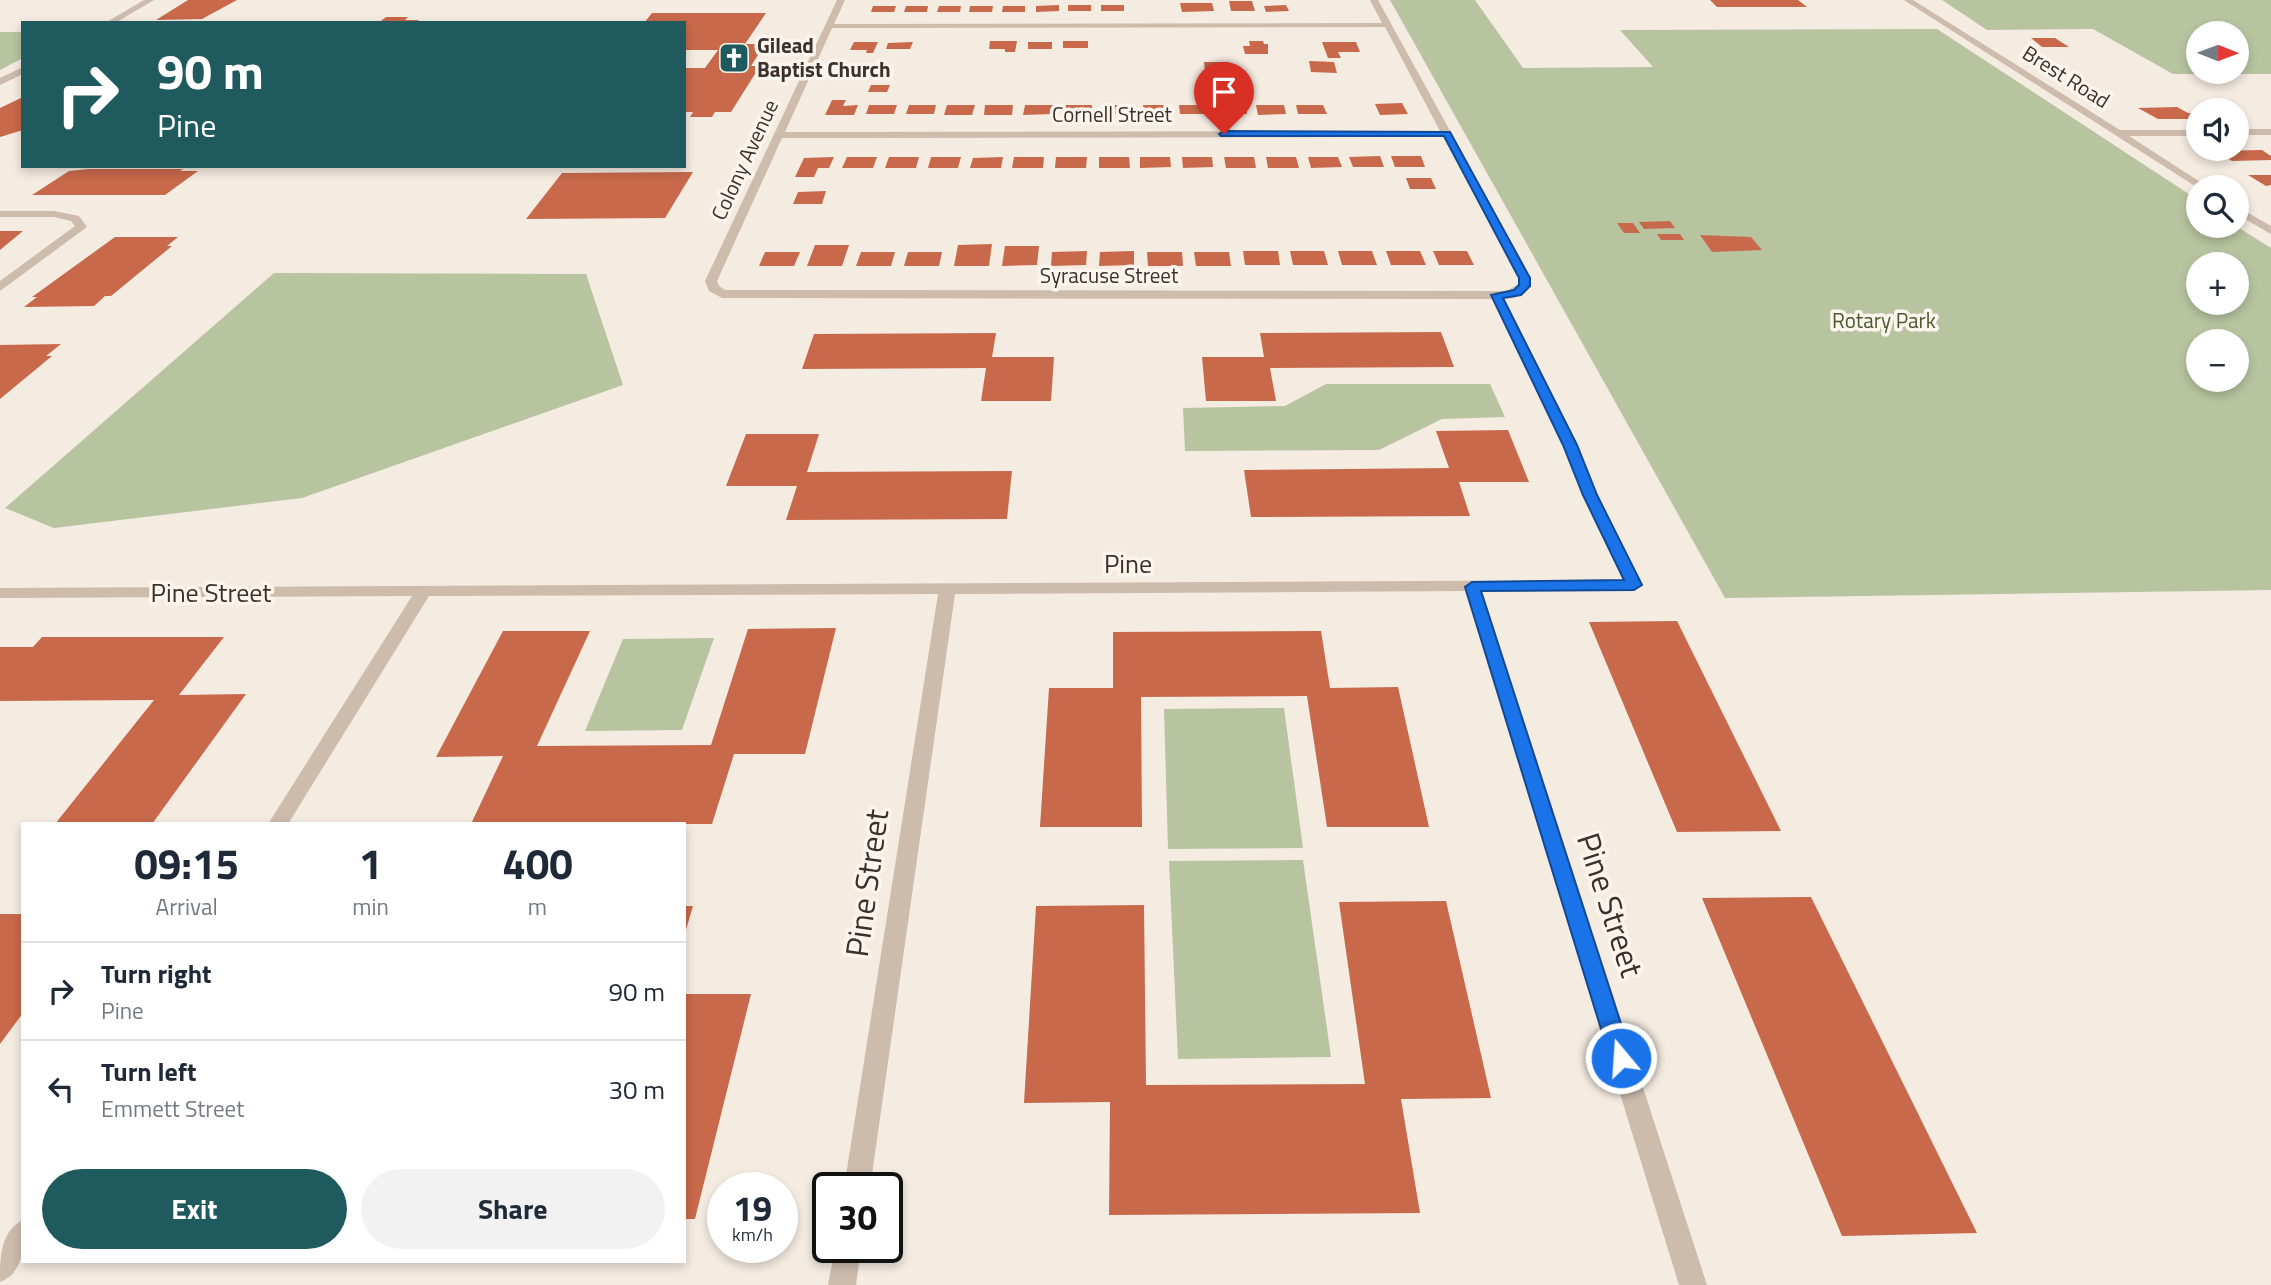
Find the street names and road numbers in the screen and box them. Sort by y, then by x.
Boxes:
street label: Brest Road [2017,37,2116,116]
street label: Colony Avenue [702,94,786,225]
street label: Cornell Street [1052,98,1173,130]
street label: Syracuse Street [1040,259,1179,291]
street label: Pine [1104,544,1152,583]
street label: Pine Street [151,573,271,612]
street label: Pine Street [832,806,900,960]
street label: Pine Street [1565,826,1657,983]

